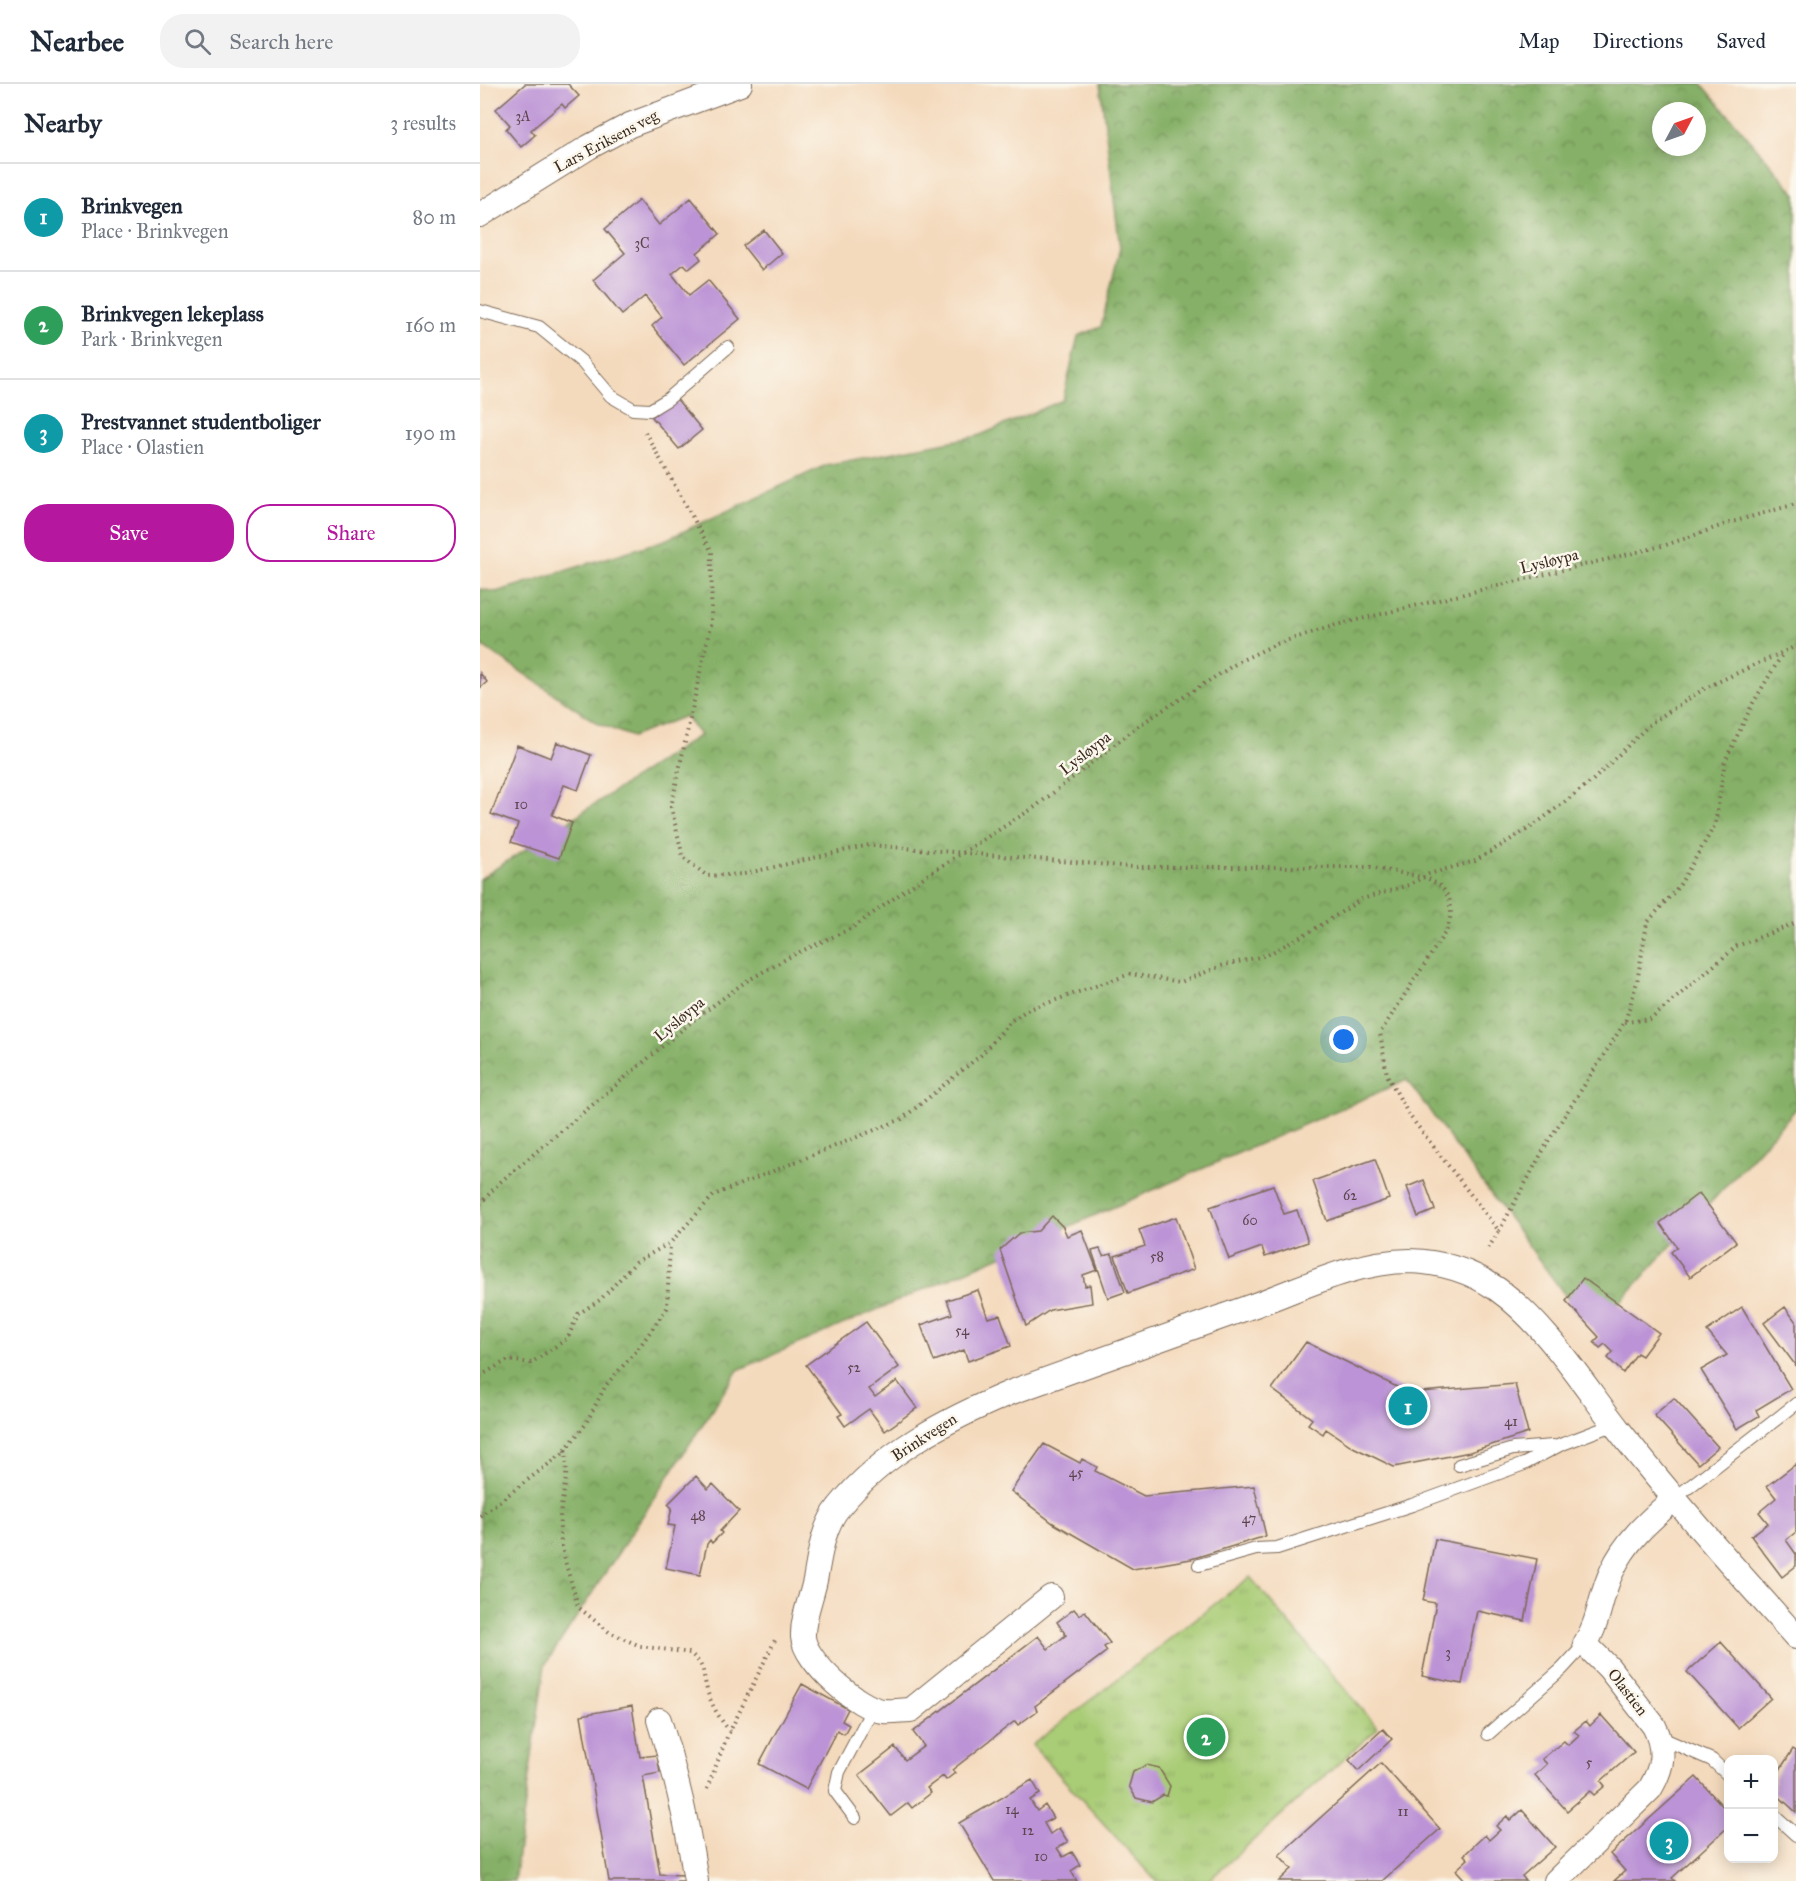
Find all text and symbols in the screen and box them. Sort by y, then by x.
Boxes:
search box [160,14,580,68]
text: Nearbee [30,24,124,59]
icon: search [181,25,214,58]
text: Search here [229,28,333,55]
text: Map [1519,28,1560,54]
text: Directions [1593,28,1683,54]
text: Saved [1716,28,1766,54]
north arrow [1652,102,1706,156]
street label: Lars Eriksens veg [551,105,662,177]
text: Nearby [24,107,102,139]
house number: 3A [515,108,531,125]
text: 3 results [390,111,456,135]
text: Brinkvegen [81,192,183,219]
text: 1 [40,205,47,229]
text: 80 m [413,205,456,229]
text: Place · Brinkvegen [81,219,228,243]
house number: 3C [634,235,650,252]
text: Brinkvegen lekeplass [81,300,264,327]
text: 2 [39,313,48,337]
text: 160 m [405,313,456,337]
text: Park · Brinkvegen [81,327,223,351]
text: Prestvannet studentboliger [81,408,321,435]
text: 3 [40,421,48,445]
text: 190 m [405,421,456,445]
text: Place · Olastien [81,435,204,459]
button: Save [24,504,234,562]
button: Share [246,504,456,562]
street label: Lysløypa [1518,545,1580,577]
street label: Lysløypa [1056,727,1114,779]
house number: 10 [514,796,528,813]
street label: Lysløypa [650,992,708,1045]
your location [1329,1025,1358,1054]
house number: 62 [1343,1187,1357,1204]
house number: 60 [1242,1212,1258,1229]
house number: 58 [1150,1248,1164,1265]
house number: 54 [955,1322,970,1339]
house number: 52 [847,1359,861,1376]
pin: 1 [1388,1384,1428,1428]
street label: Brinkvegen [888,1409,961,1466]
house number: 41 [1504,1413,1518,1430]
house number: 45 [1069,1464,1084,1481]
house number: 48 [690,1507,706,1524]
house number: 47 [1242,1510,1256,1527]
house number: 3 [1445,1644,1451,1661]
street label: Olastien [1604,1665,1652,1720]
pin: 2 [1186,1714,1226,1760]
house number: 5 [1586,1754,1593,1771]
map controls [1724,1755,1778,1863]
button: + [1724,1755,1778,1809]
house number: 14 [1005,1801,1020,1818]
house number: 11 [1397,1803,1409,1820]
button: − [1724,1809,1778,1863]
pin: 3 [1650,1818,1688,1864]
house number: 12 [1022,1822,1034,1839]
house number: 10 [1034,1848,1048,1865]

